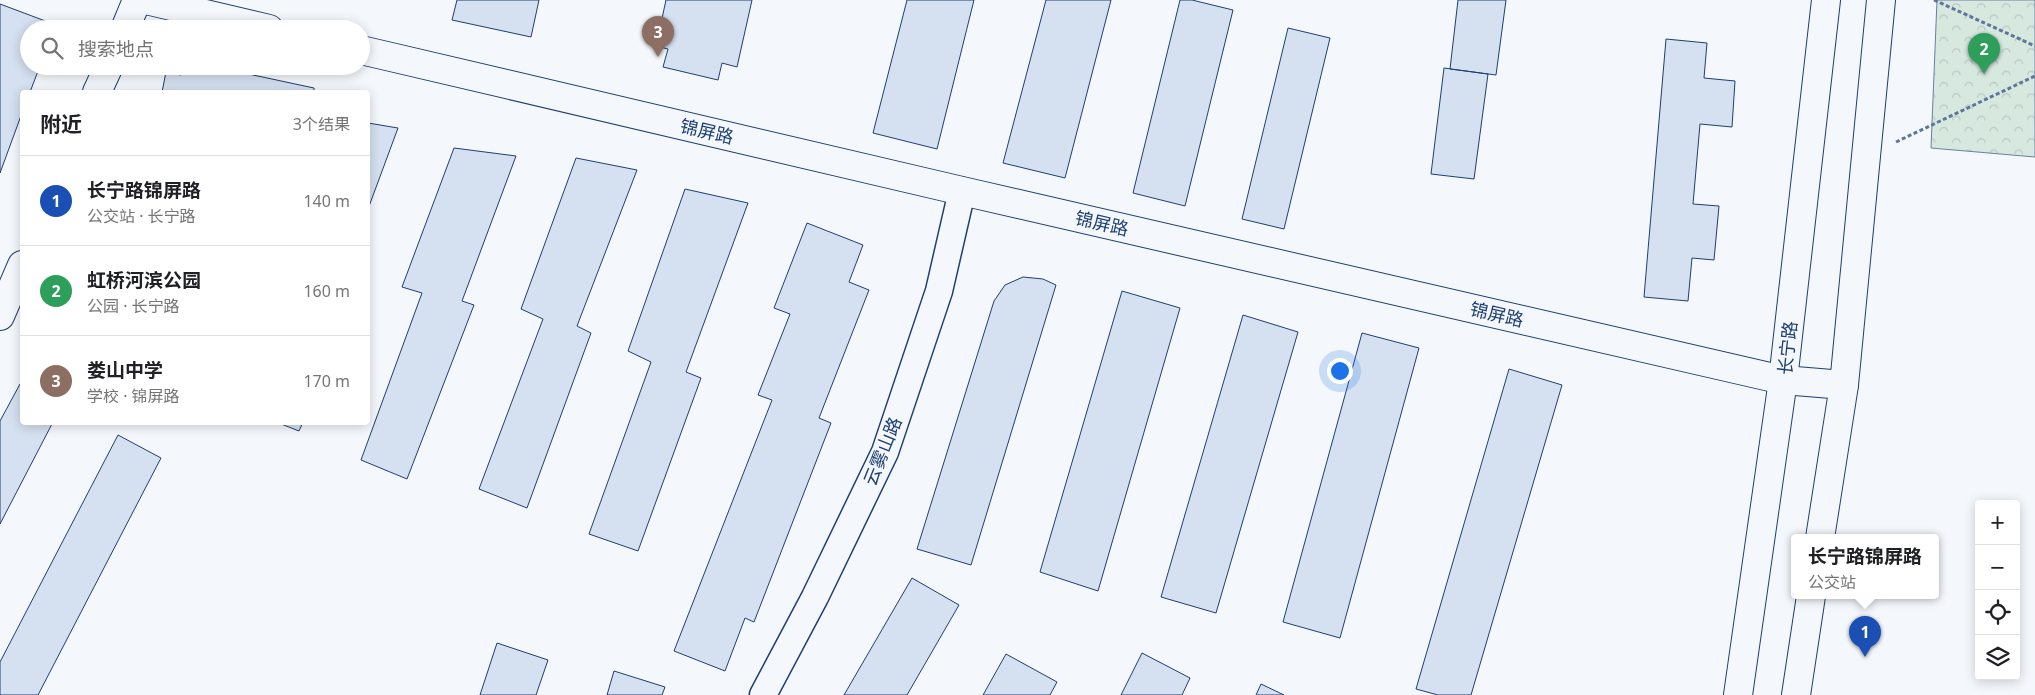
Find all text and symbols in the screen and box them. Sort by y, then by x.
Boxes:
pin: 3 [642,16,674,57]
search box [20,20,370,75]
pin: 2 [1968,33,2000,74]
icon: search [38,34,66,62]
text: 搜索地点 [78,36,154,62]
text: 附近 [40,110,82,138]
text: 3个结果 [293,113,350,135]
street label: 锦屏路 [678,113,736,149]
text: 长宁路锦屏路 [87,177,201,203]
text: 1 [51,190,61,212]
text: 140 m [303,190,350,212]
text: 公交站 · 长宁路 [87,205,196,227]
street label: 锦屏路 [1073,205,1131,241]
text: 虹桥河滨公园 [87,267,201,293]
text: 2 [51,280,61,302]
text: 160 m [303,280,350,302]
text: 公园 · 长宁路 [87,295,180,317]
street label: 锦屏路 [1468,296,1526,332]
street label: 长宁路 [1772,320,1802,376]
text: 娄山中学 [87,357,163,383]
your location [1327,358,1353,384]
text: 3 [51,370,61,392]
text: 170 m [303,370,350,392]
text: 学校 · 锦屏路 [87,385,180,407]
street label: 云雾山路 [857,413,907,489]
map controls [1975,500,2020,680]
button: + [1975,500,2020,545]
popup [1791,534,1939,599]
text: 长宁路锦屏路 [1808,543,1922,569]
button: − [1975,545,2020,590]
text: 公交站 [1808,571,1856,593]
button: locate [1975,590,2020,635]
pin: 1 [1849,616,1881,657]
button: layers [1975,635,2020,680]

